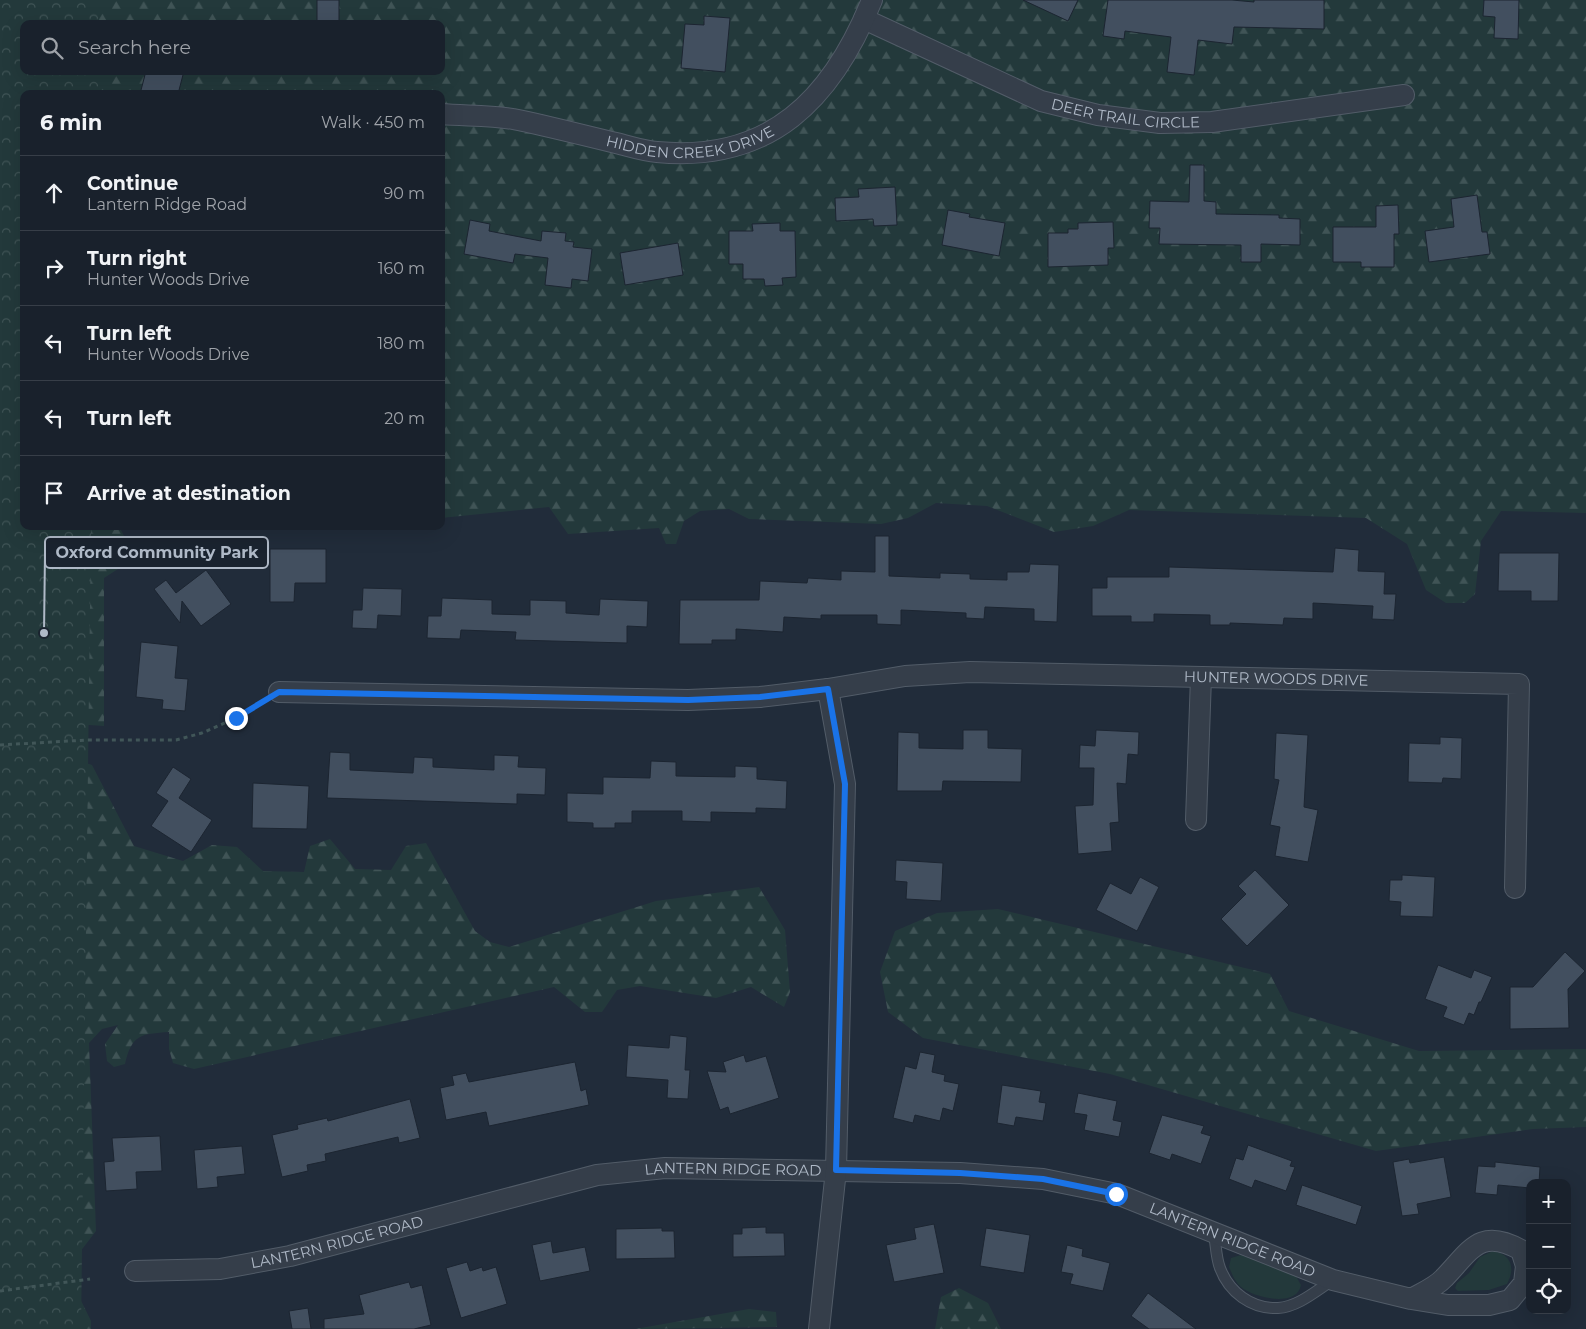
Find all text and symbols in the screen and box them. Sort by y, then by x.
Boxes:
search box [20,20,445,75]
icon: search [38,34,66,62]
text: Search here [78,36,191,59]
street label: DEER TRAIL CIRCLE [1049,94,1200,132]
text: 6 min [40,110,102,135]
text: Walk · 450 m [321,113,425,132]
street label: HIDDEN CREEK DRIVE [604,121,777,162]
text: Continue [87,172,178,195]
icon: ahead [40,179,68,207]
text: 90 m [383,184,425,203]
text: Lantern Ridge Road [87,195,247,214]
text: Turn right [87,247,187,270]
icon: right [40,254,68,282]
text: 160 m [378,259,425,278]
text: Hunter Woods Drive [87,270,250,289]
text: Turn left [87,322,172,345]
icon: left [40,329,68,357]
text: 180 m [377,334,425,353]
text: Hunter Woods Drive [87,345,250,364]
icon: left [40,404,68,432]
text: Turn left [87,407,172,430]
text: 20 m [384,409,425,428]
icon: arrive [40,479,68,507]
text: Arrive at destination [87,482,291,505]
callout: Oxford Community Park [45,537,268,568]
text: Oxford Community Park [55,543,259,562]
street label: HUNTER WOODS DRIVE [1184,667,1369,690]
route end [225,707,248,730]
street label: LANTERN RIDGE ROAD [643,1158,822,1180]
map controls [1526,1179,1571,1314]
button: + [1526,1179,1571,1224]
route start [1105,1183,1128,1206]
street label: LANTERN RIDGE ROAD [1147,1198,1318,1281]
street label: LANTERN RIDGE ROAD [249,1211,425,1272]
button: − [1526,1224,1571,1269]
button: locate [1526,1269,1571,1314]

